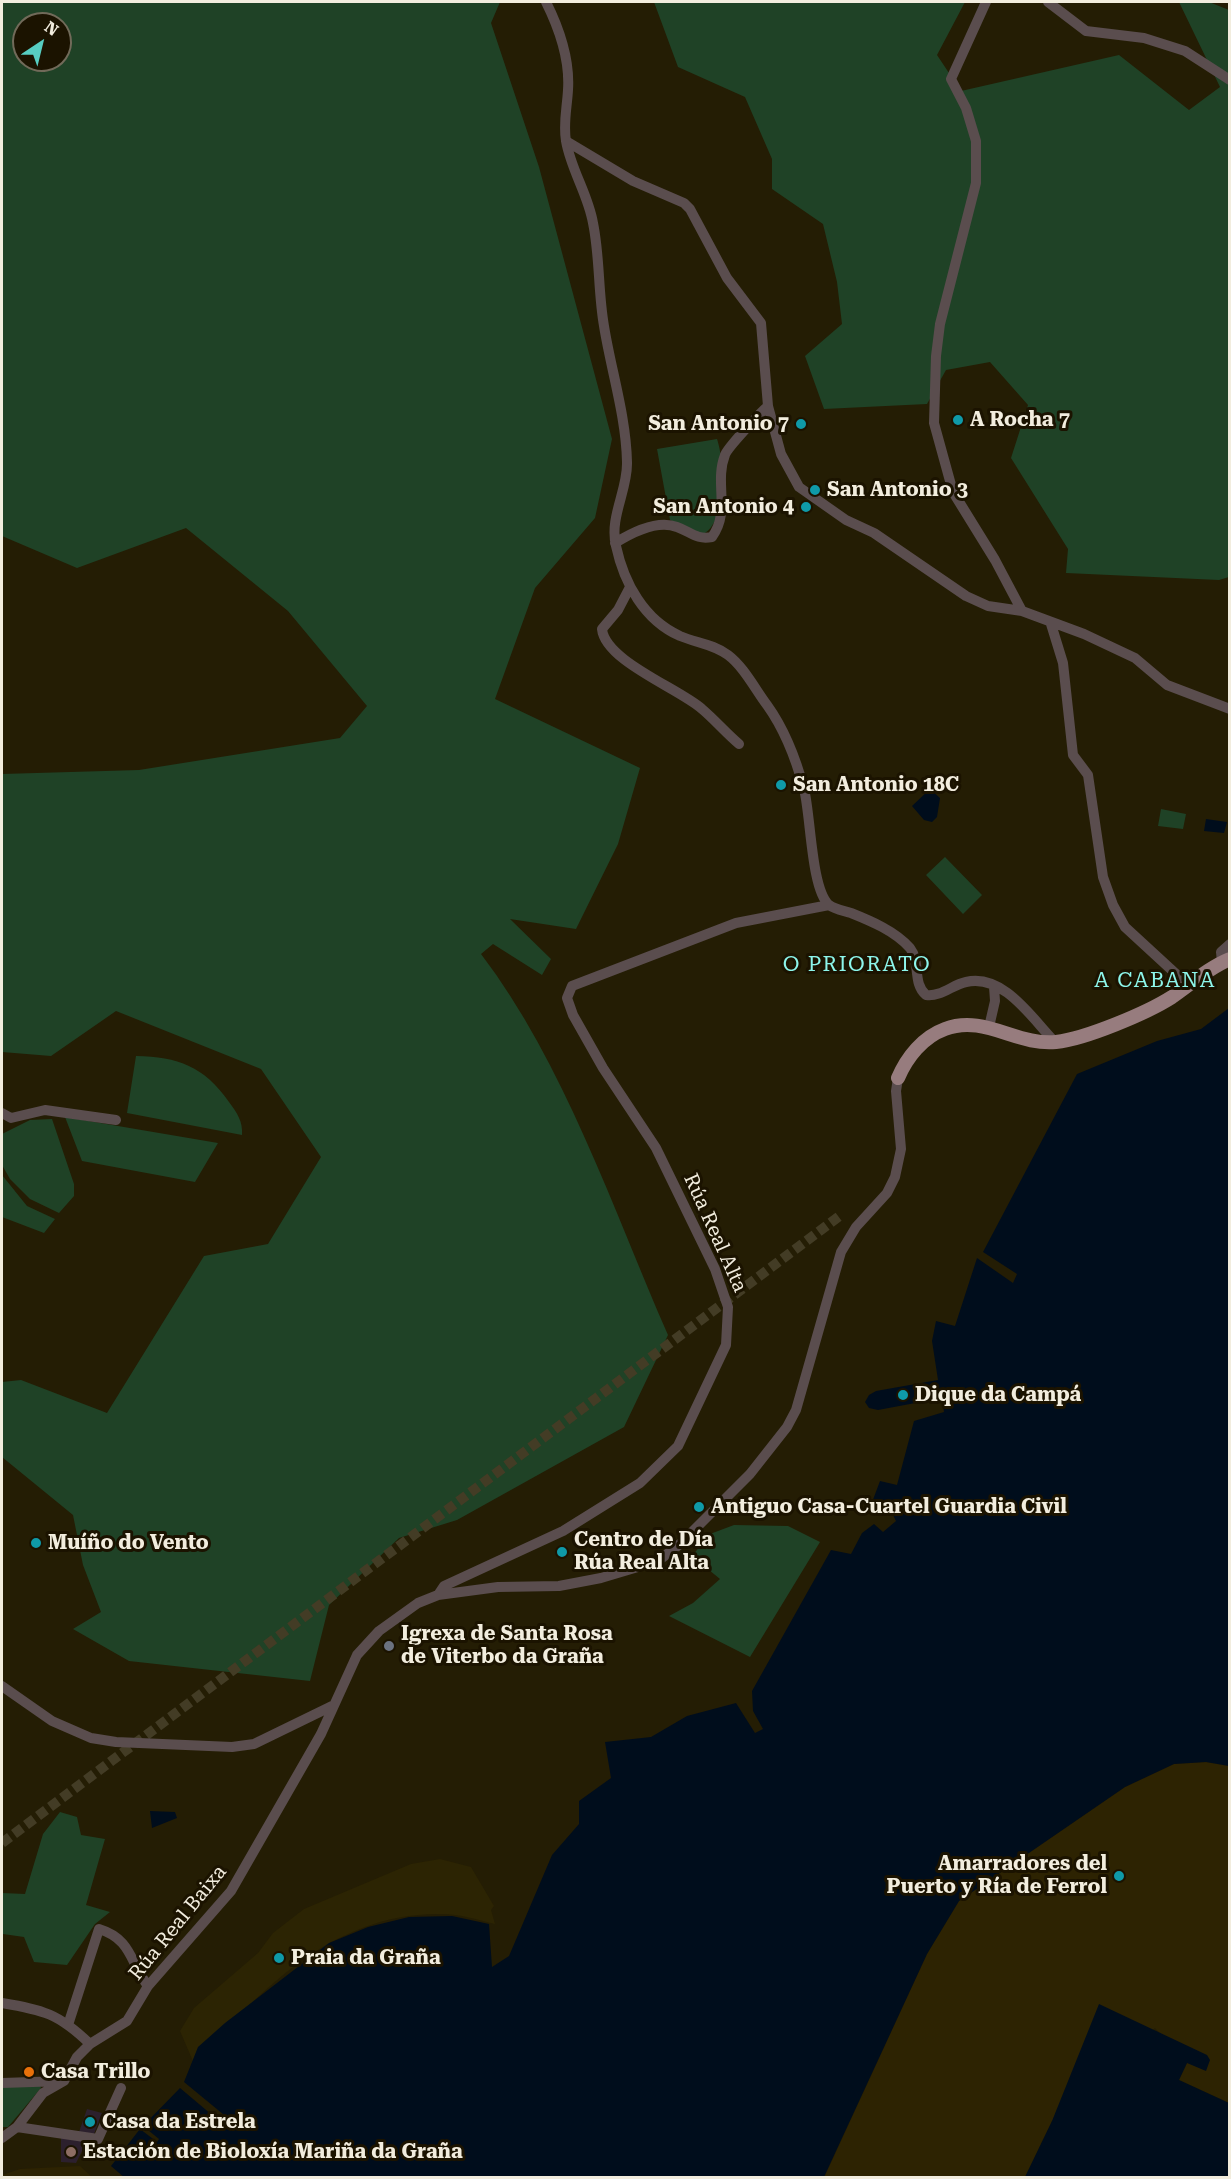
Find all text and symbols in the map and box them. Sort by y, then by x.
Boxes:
north arrow [12,12,72,72]
text: N [41,17,62,40]
place label: A Rocha 7 [970,408,1070,432]
place label: San Antonio 7 [648,412,789,436]
marker: A Rocha 7 [951,413,965,427]
marker: San Antonio 7 [794,417,808,431]
place label: San Antonio 3 [827,478,968,502]
marker: San Antonio 3 [808,483,822,497]
place label: San Antonio 4 [653,495,794,519]
marker: San Antonio 4 [799,500,813,514]
place label: San Antonio 18C [793,773,959,797]
marker: San Antonio 18C [774,778,788,792]
district label: O PRIORATO [783,952,931,978]
district label: A CABANA [1094,968,1216,994]
street label: Rúa Real Alta [678,1170,752,1296]
place label: Dique da Campá [915,1383,1081,1407]
marker: Dique da Campá [896,1388,910,1402]
place label: Antiguo Casa-Cuartel Guardia Civil [711,1495,1067,1519]
marker: Antiguo Casa-Cuartel Guardia Civil [692,1500,706,1514]
place label: Centro de Día Rúa Real Alta [574,1528,713,1575]
place label: Muíño do Vento [48,1531,209,1555]
marker: Muíño do Vento [29,1536,43,1550]
marker: Centro de Día Rúa Real Alta [555,1545,569,1559]
place label: Igrexa de Santa Rosa de Viterbo da Graña [401,1622,613,1669]
marker: Igrexa de Santa Rosa de Viterbo da Graña [382,1639,396,1653]
place label: Amarradores del Puerto y Ría de Ferrol [887,1852,1107,1899]
street label: Rúa Real Baixa [124,1861,232,1985]
marker: Amarradores del Puerto y Ría de Ferrol [1112,1869,1126,1883]
place label: Praia da Graña [291,1946,441,1970]
marker: Praia da Graña [272,1951,286,1965]
place label: Casa Trillo [41,2060,150,2084]
marker: Casa Trillo [22,2065,36,2079]
place label: Casa da Estrela [102,2110,256,2134]
marker: Casa da Estrela [83,2115,97,2129]
place label: Estación de Bioloxía Mariña da Graña [83,2140,463,2164]
marker: Estación de Bioloxía Mariña da Graña [64,2145,78,2159]

